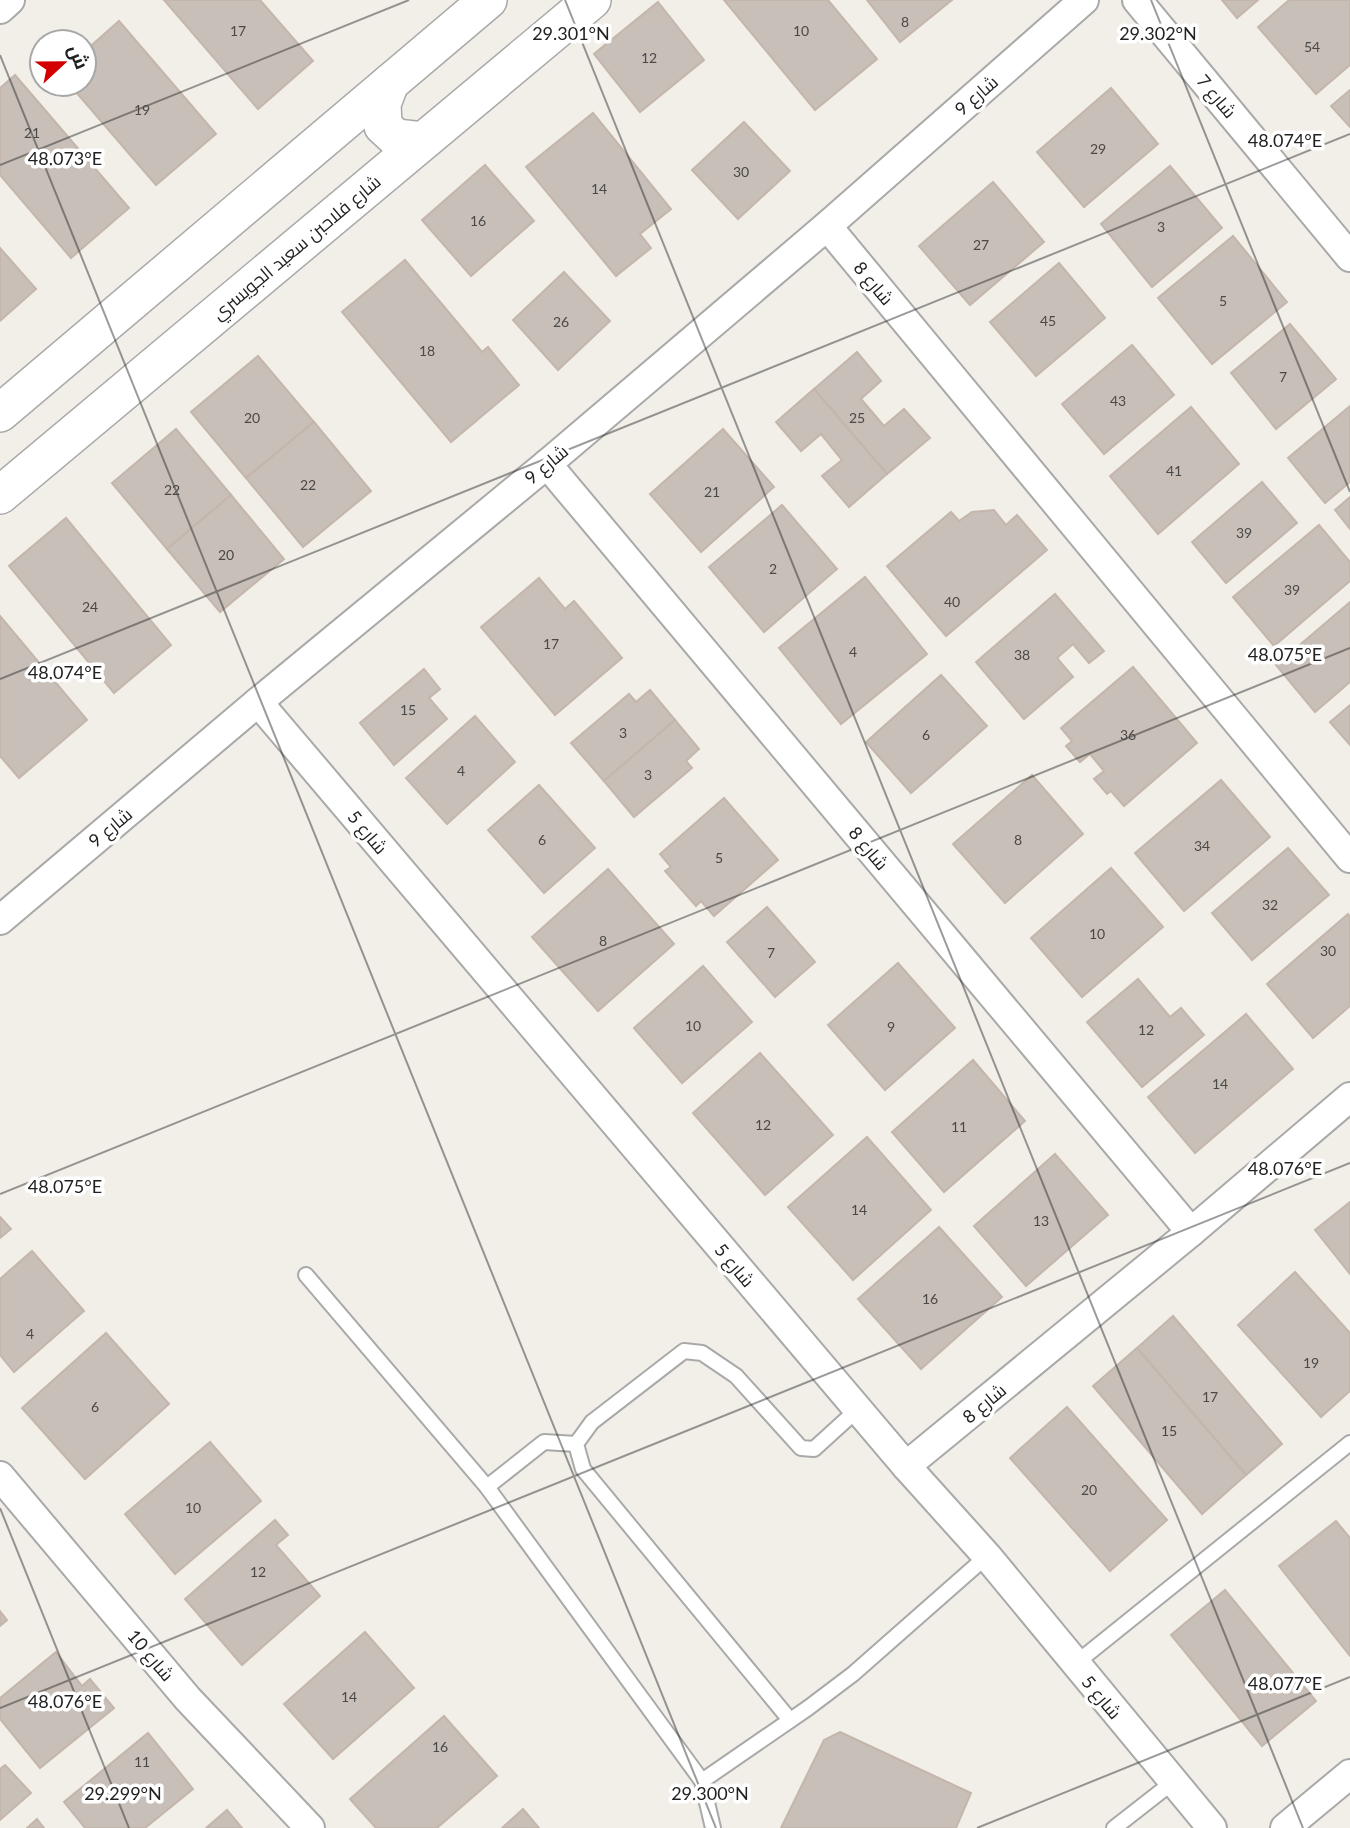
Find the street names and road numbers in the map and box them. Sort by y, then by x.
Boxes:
street label: شارع 9 [950,70,1003,121]
street label: شارع 7 [1191,70,1241,123]
street label: شارع فلاحبن سعيد الجويسري [207,170,387,327]
street label: شارع 8 [848,257,898,310]
street label: شارع 9 [520,440,573,490]
street label: شارع 9 [84,803,137,853]
street label: شارع 5 [342,806,392,859]
street label: شارع 8 [843,822,893,875]
street label: شارع 5 [709,1239,759,1292]
street label: شارع 8 [958,1379,1011,1429]
street label: شارع 10 [122,1625,179,1686]
street label: شارع 5 [1076,1671,1126,1724]

